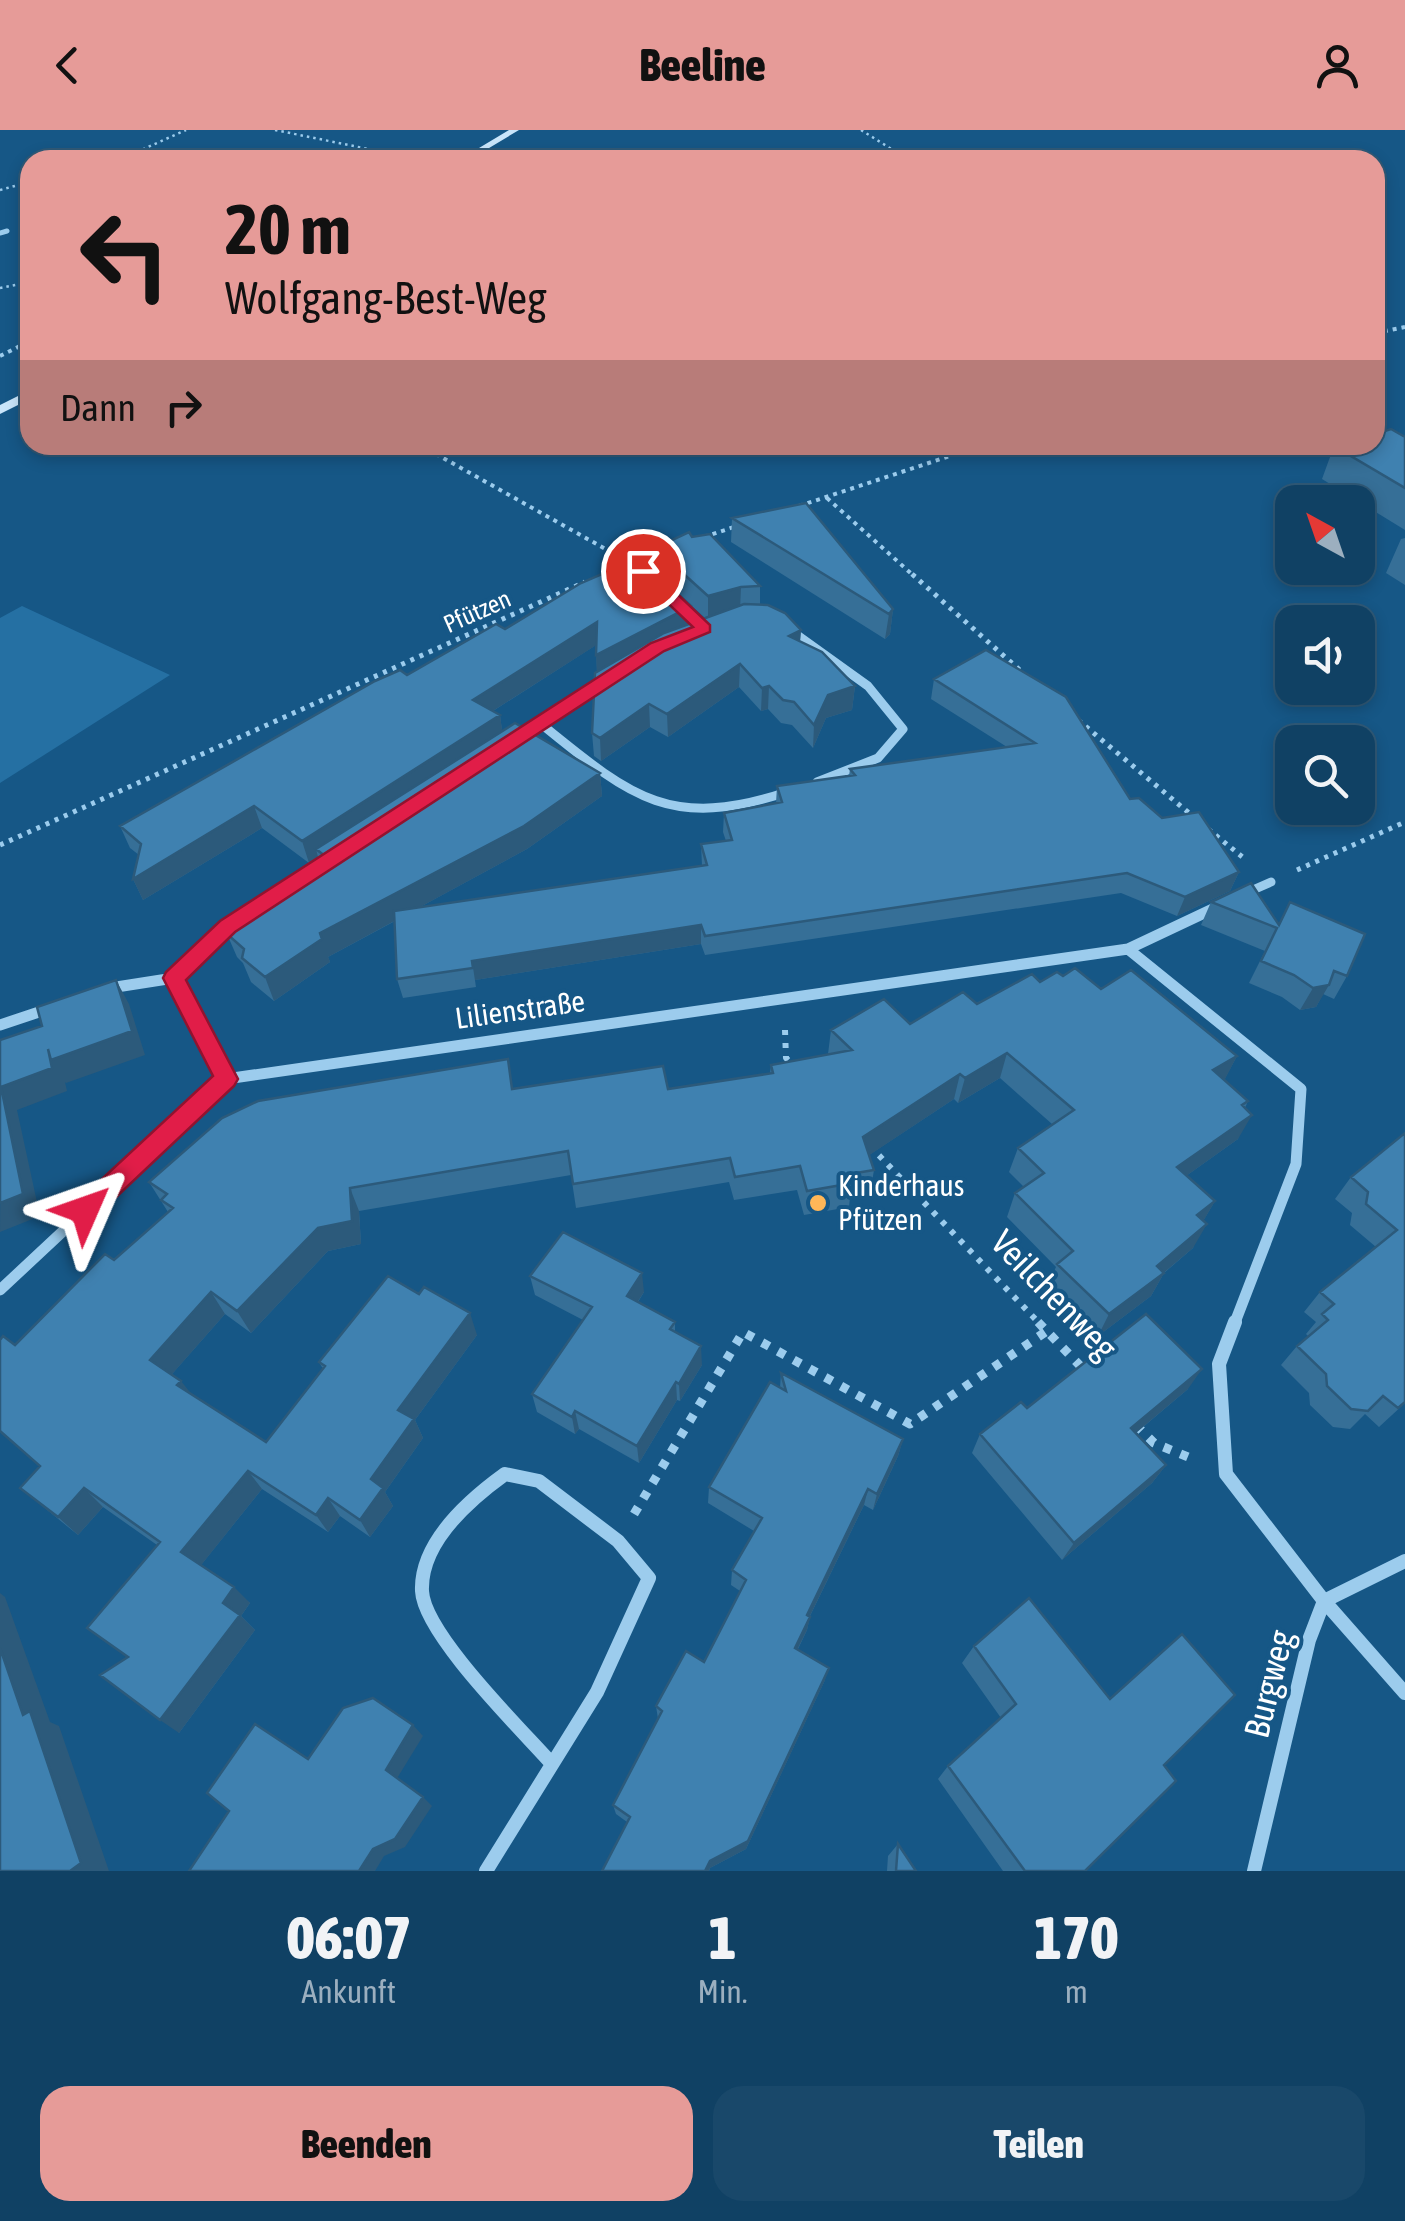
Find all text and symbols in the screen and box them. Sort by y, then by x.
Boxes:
icon: back [40,38,95,93]
icon: person [1310,38,1365,93]
text: Beeline [639,39,766,91]
text: 20 m [225,189,351,269]
icon: left [60,190,190,320]
text: Wolfgang-Best-Weg [225,272,546,324]
icon: right [156,380,211,435]
text: Dann [60,386,136,429]
north arrow [1275,485,1375,585]
map controls [1275,485,1375,825]
pin [601,529,686,614]
icon: arrive [616,544,671,599]
street label: Pfützen [439,584,515,638]
button: sound [1275,605,1375,705]
button: search [1275,725,1375,825]
street label: Lilienstraße [453,983,587,1035]
position arrow [33,1158,137,1262]
place label: Kinderhaus Pfützen [838,1168,964,1236]
marker: Kinderhaus Pfützen [807,1192,829,1214]
street label: Veilchenweg [984,1222,1126,1367]
street label: Burgweg [1235,1626,1301,1742]
text: 06:07 [286,1903,411,1972]
text: 1 [708,1903,737,1972]
text: 170 [1034,1903,1119,1972]
text: Ankunft [302,1973,396,2010]
text: Min. [698,1973,748,2010]
text: m [1065,1973,1088,2010]
button: Beenden [40,2086,693,2201]
button: Teilen [713,2086,1365,2201]

